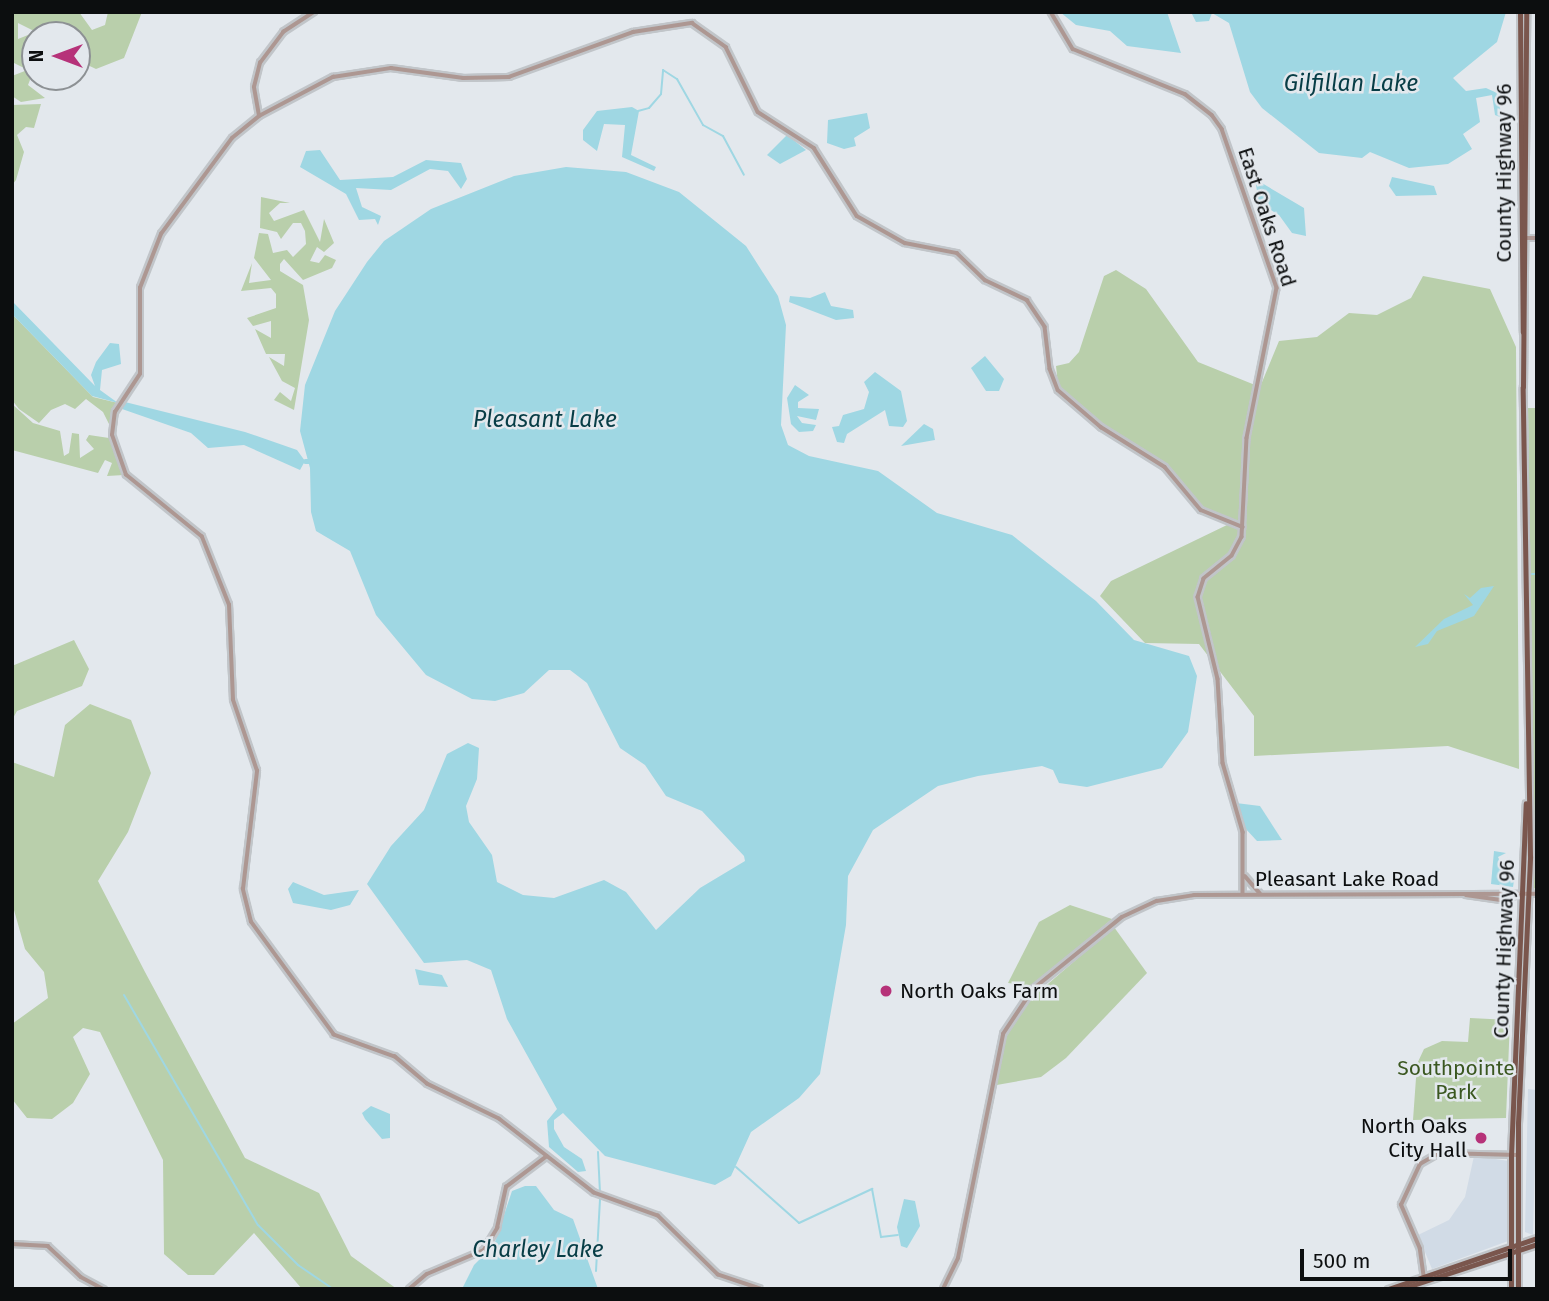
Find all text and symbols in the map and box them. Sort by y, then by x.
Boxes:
north arrow [21,21,91,91]
text: N [25,50,48,62]
water label: Gilfillan Lake [1284,69,1418,97]
street label: County Highway 96 [1491,84,1517,262]
street label: East Oaks Road [1233,144,1301,290]
water label: Pleasant Lake [473,405,617,433]
street label: County Highway 96 [1488,859,1520,1039]
street label: Pleasant Lake Road [1255,866,1439,892]
place label: North Oaks Farm [900,978,1059,1004]
marker: North Oaks Farm [878,983,894,999]
park label: Southpointe Park [1397,1055,1515,1105]
place label: North Oaks City Hall [1361,1113,1467,1163]
marker: North Oaks City Hall [1473,1130,1489,1146]
scale bar [1304,1234,1516,1278]
water label: Charley Lake [472,1235,604,1263]
text: 500 m [1313,1248,1371,1274]

